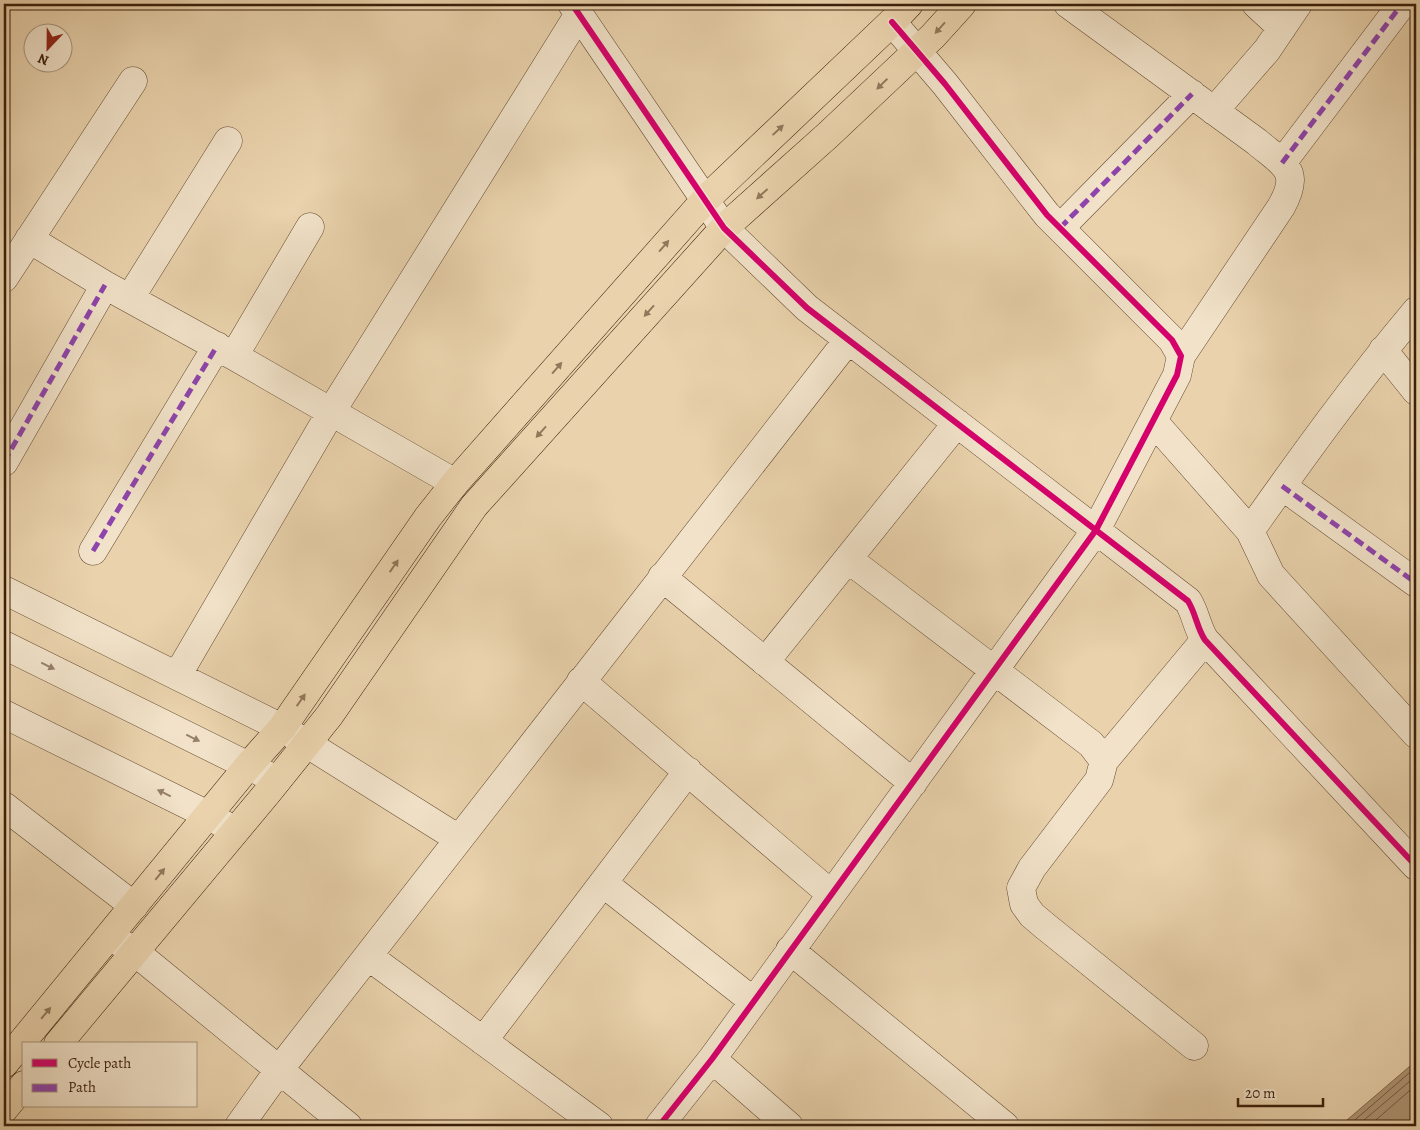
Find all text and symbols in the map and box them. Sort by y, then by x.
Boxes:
one-way arrow [934,21,946,33]
north arrow [22,22,72,72]
text: N [35,49,52,70]
one-way arrow [876,78,888,90]
one-way arrow [772,124,784,136]
one-way arrow [756,188,768,200]
one-way arrow [658,240,670,252]
one-way arrow [643,305,655,317]
one-way arrow [551,361,562,374]
one-way arrow [535,425,546,438]
one-way arrow [389,560,399,573]
one-way arrow [40,662,55,671]
one-way arrow [296,693,306,707]
one-way arrow [186,734,201,742]
one-way arrow [157,789,171,797]
one-way arrow [155,868,166,881]
one-way arrow [40,1007,51,1019]
legend [22,1042,198,1108]
text: Cycle path [68,1053,131,1073]
scale bar [1238,1075,1322,1107]
text: Path [68,1077,96,1097]
text: 20 m [1245,1083,1276,1103]

